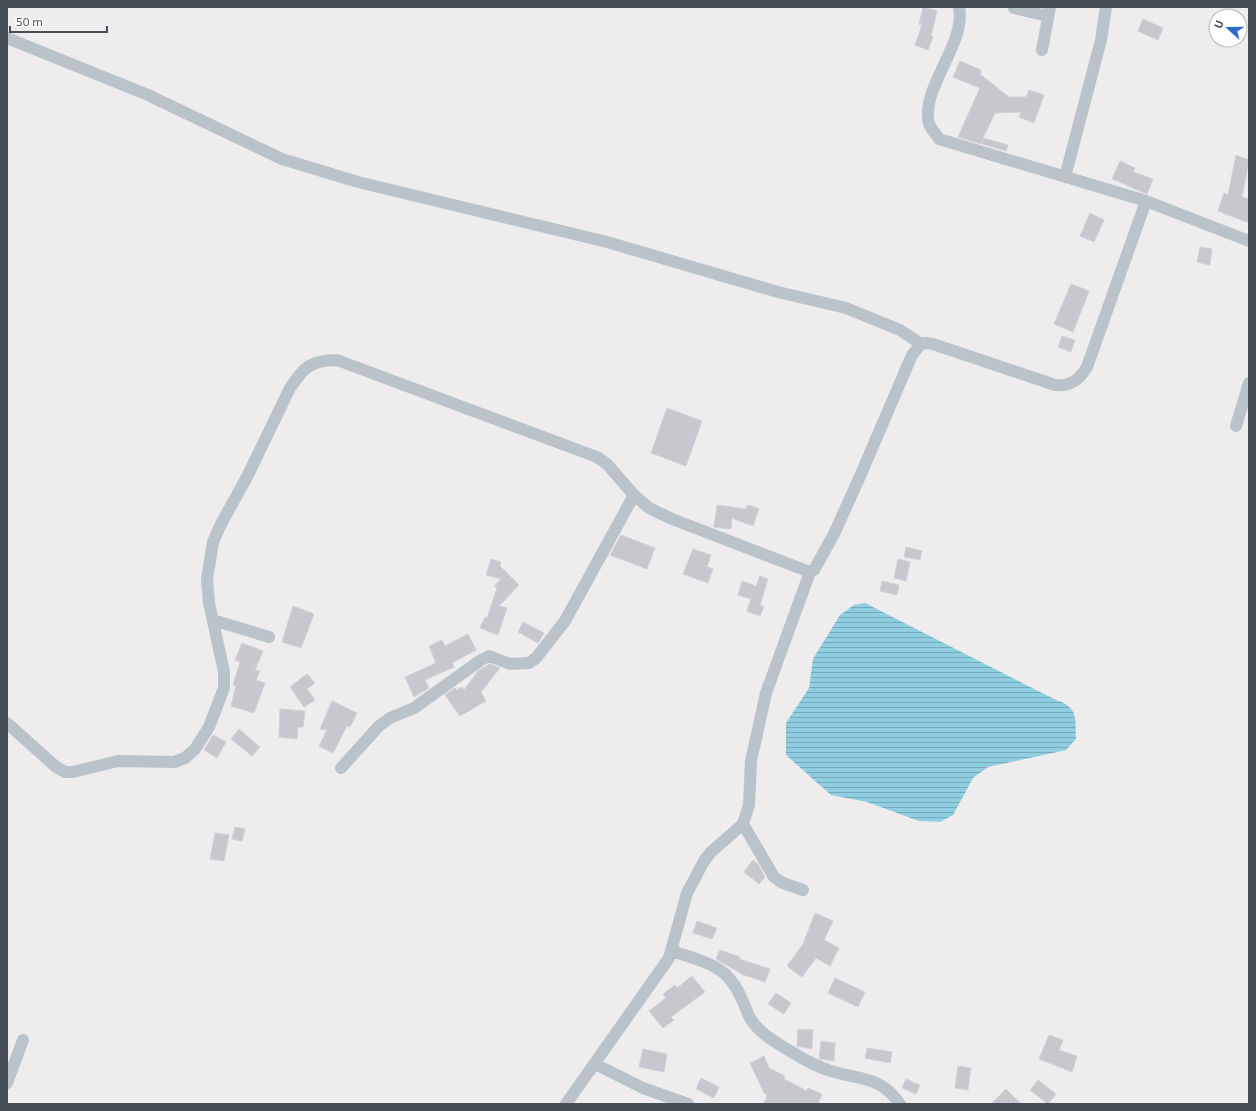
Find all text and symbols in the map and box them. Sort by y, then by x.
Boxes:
scale bar [10,8,107,34]
north arrow [1208,8,1248,48]
text: 50 m [16,14,43,28]
text: U [1211,18,1226,30]

